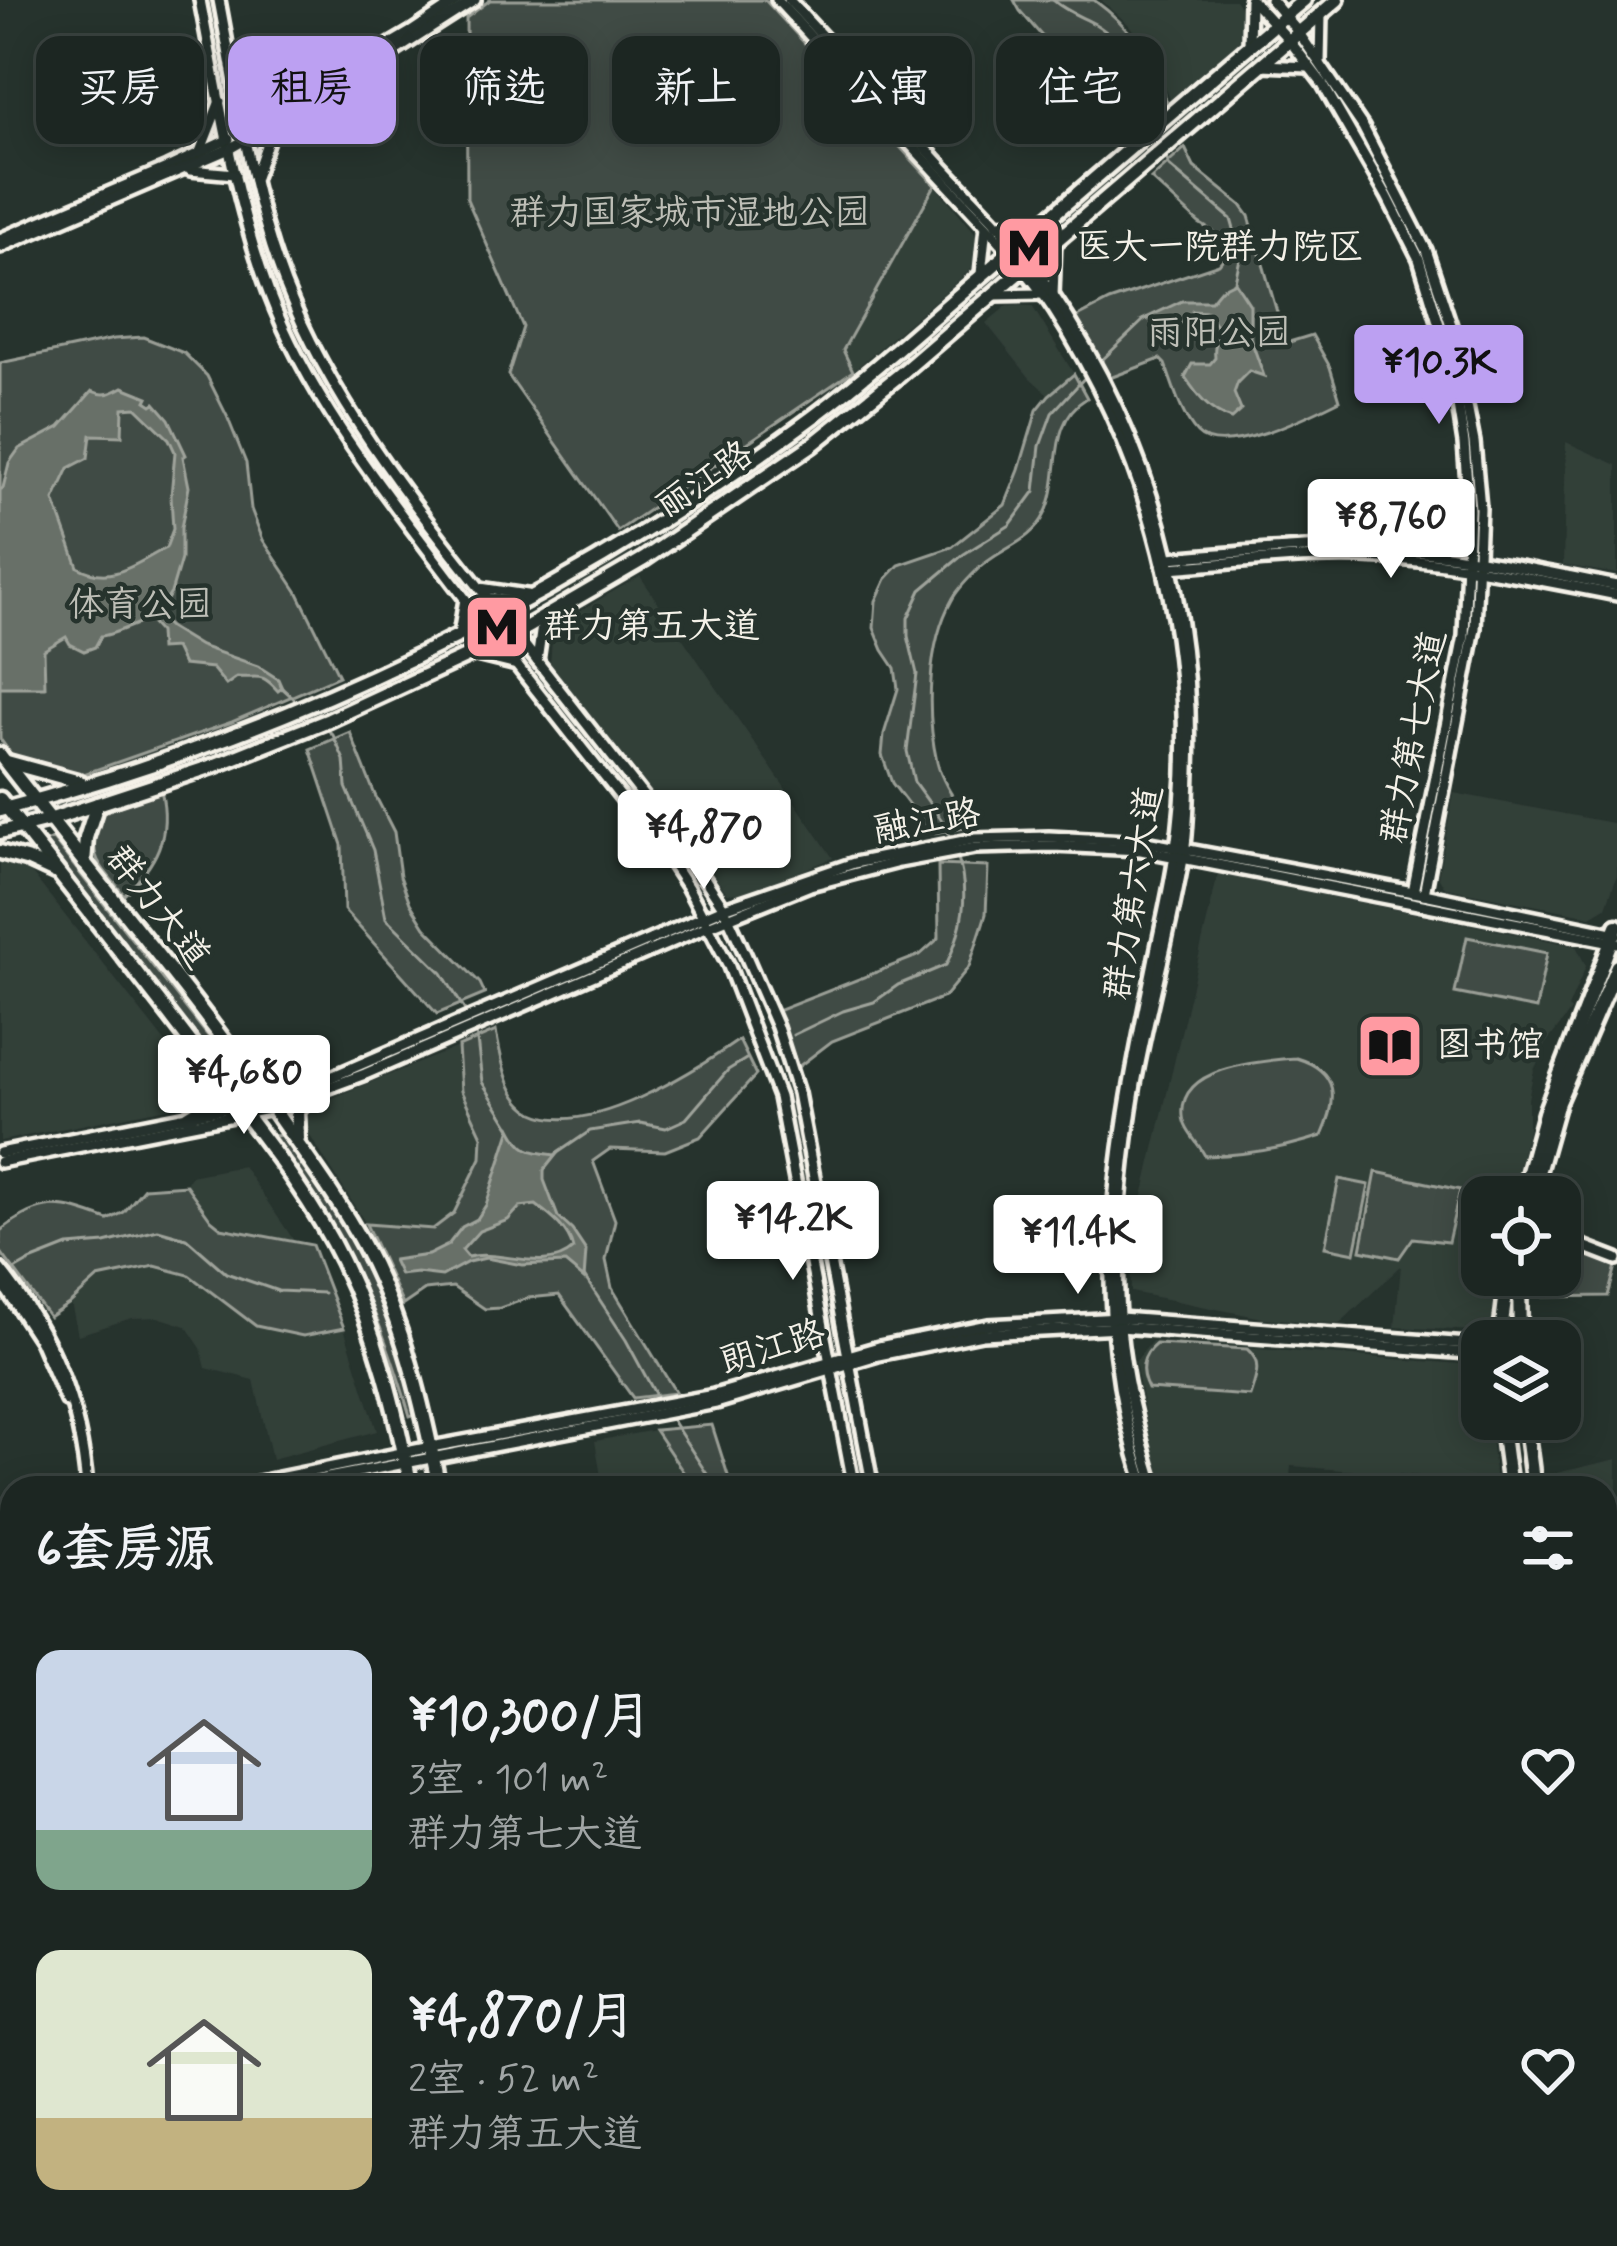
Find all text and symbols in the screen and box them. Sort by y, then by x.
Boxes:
chip: 买房 [36,36,204,144]
chip: 租房 [228,36,396,144]
chip: 筛选 [420,36,588,144]
chip: 新上 [612,36,780,144]
chip: 公寓 [804,36,972,144]
chip: 住宅 [996,36,1164,144]
park label: 群力国家城市湿地公园 [510,191,870,238]
metro station icon: 医大一院群力院区 [994,213,1064,283]
place label: 医大一院群力院区 [1076,225,1364,272]
park label: 雨阳公园 [1147,311,1291,358]
pin: ¥10.3K [1341,325,1537,427]
text: ¥10.3K [1381,338,1497,389]
street label: 丽江路 [647,431,763,531]
pin: ¥8,760 [1293,479,1489,581]
text: ¥8,760 [1335,492,1447,543]
park label: 体育公园 [68,583,212,630]
metro station icon: 群力第五大道 [462,592,532,662]
place label: 群力第五大道 [544,604,760,651]
street label: 群力第七大道 [1371,626,1459,848]
street label: 群力第六大道 [1095,783,1175,1003]
pin: ¥4,870 [606,790,802,892]
street label: 融江路 [870,790,984,856]
text: ¥4,870 [645,803,763,854]
street label: 群力大道 [94,837,220,979]
library icon: 图书馆 [1355,1011,1425,1081]
place label: 图书馆 [1436,1023,1544,1070]
pin: ¥4,680 [146,1035,342,1137]
text: ¥4,680 [185,1048,303,1099]
map controls [1461,1176,1581,1440]
button: locate [1461,1176,1581,1296]
pin: ¥14.2K [695,1181,891,1283]
text: ¥14.2K [734,1194,852,1245]
pin: ¥11.4K [980,1195,1176,1297]
text: ¥11.4K [1020,1208,1136,1259]
street label: 朗江路 [714,1311,832,1387]
button: layers [1461,1320,1581,1440]
icon: filters [1515,1515,1581,1581]
text: 6套房源 [36,1518,215,1584]
text: ¥10,300/月 [408,1685,652,1751]
icon: home [132,1698,276,1842]
icon: heart [1515,1737,1581,1803]
text: 3室 · 101 m² [408,1755,608,1806]
text: 群力第七大道 [408,1810,642,1861]
text: ¥4,870/月 [408,1985,636,2051]
icon: home [132,1998,276,2142]
icon: heart [1515,2037,1581,2103]
text: 2室 · 52 m² [408,2055,599,2106]
text: 群力第五大道 [408,2110,642,2161]

